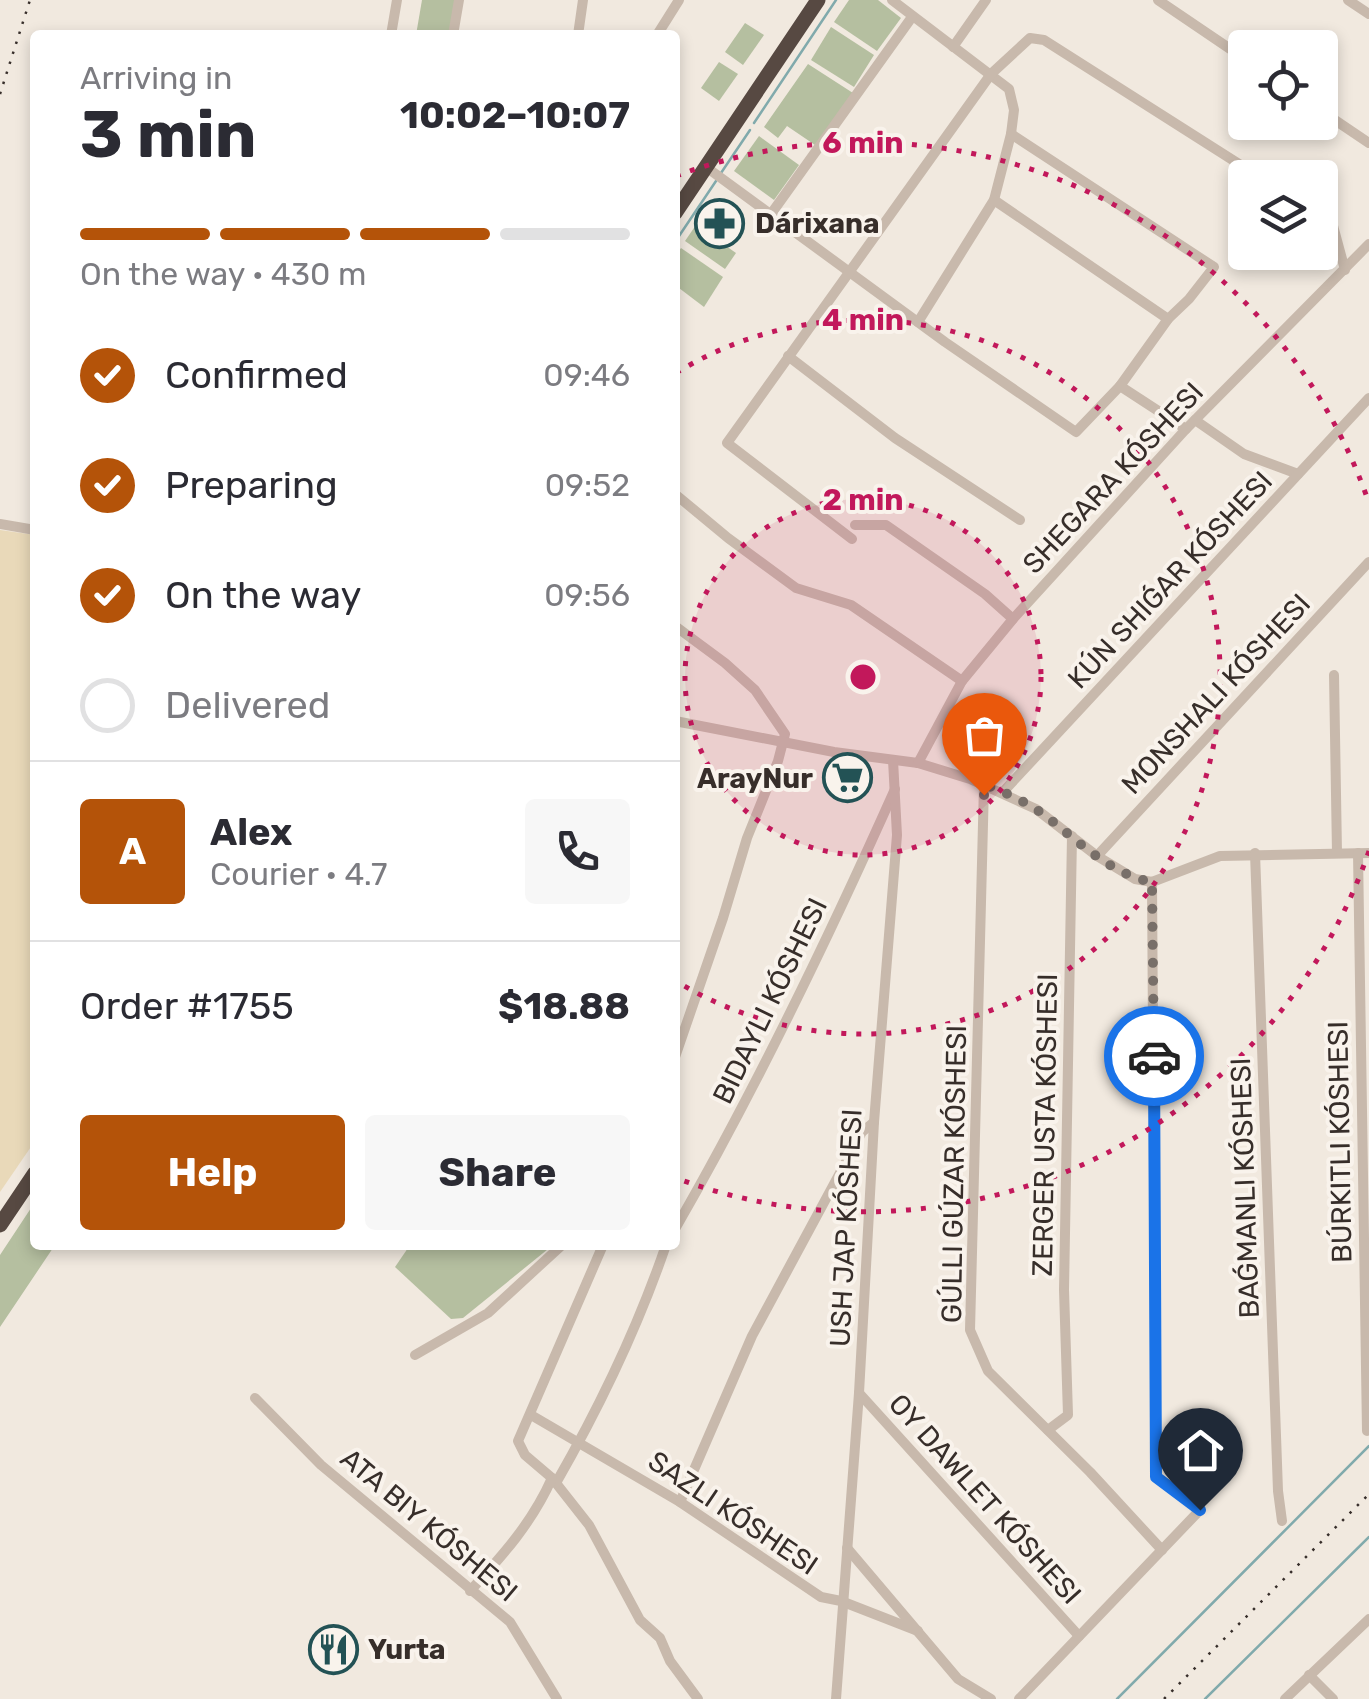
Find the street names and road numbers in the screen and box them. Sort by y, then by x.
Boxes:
street label: SHEGARA KÓSHESI [1016,376,1210,580]
street label: KÚN SHIǴAR KÓSHESI [1061,465,1279,695]
street label: MONSHALI KÓSHESI [1115,587,1317,801]
street label: BIDAYLI KÓSHESI [706,893,834,1109]
street label: ZERGER USTA KÓSHESI [1026,973,1064,1277]
street label: BÚRKITLI KÓSHESI [1321,1021,1359,1263]
street label: GÚLLI GÚZAR KÓSHESI [935,1025,973,1323]
street label: BAǴMANLI KÓSHESI [1224,1057,1266,1319]
street label: USH JAP KÓSHESI [823,1108,869,1348]
street label: OY DAWLET KÓSHESI [882,1387,1088,1611]
street label: ATA BIY KÓSHESI [334,1442,524,1608]
street label: SAZLI KÓSHESI [642,1444,824,1582]

